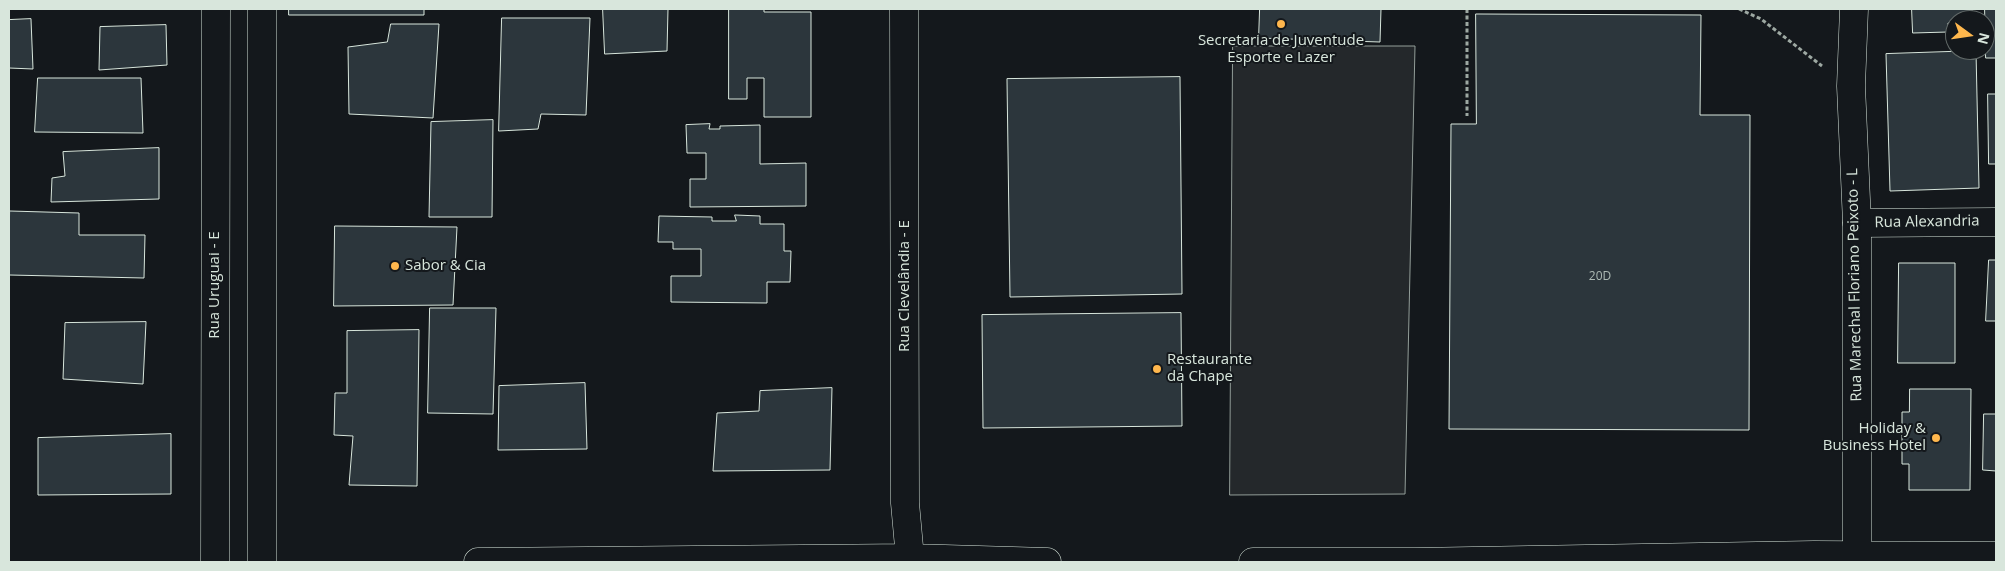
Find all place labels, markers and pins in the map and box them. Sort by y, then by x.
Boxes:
marker: Secretaria de Juventude Esporte e Lazer [1275,18,1287,30]
place label: Secretaria de Juventude Esporte e Lazer [1198,32,1364,67]
place label: Sabor & Cia [405,257,486,275]
marker: Sabor & Cia [389,260,401,272]
place label: Restaurante da Chape [1167,351,1252,386]
marker: Restaurante da Chape [1151,363,1163,375]
place label: Holiday & Business Hotel [1823,420,1926,455]
marker: Holiday & Business Hotel [1930,432,1942,444]

